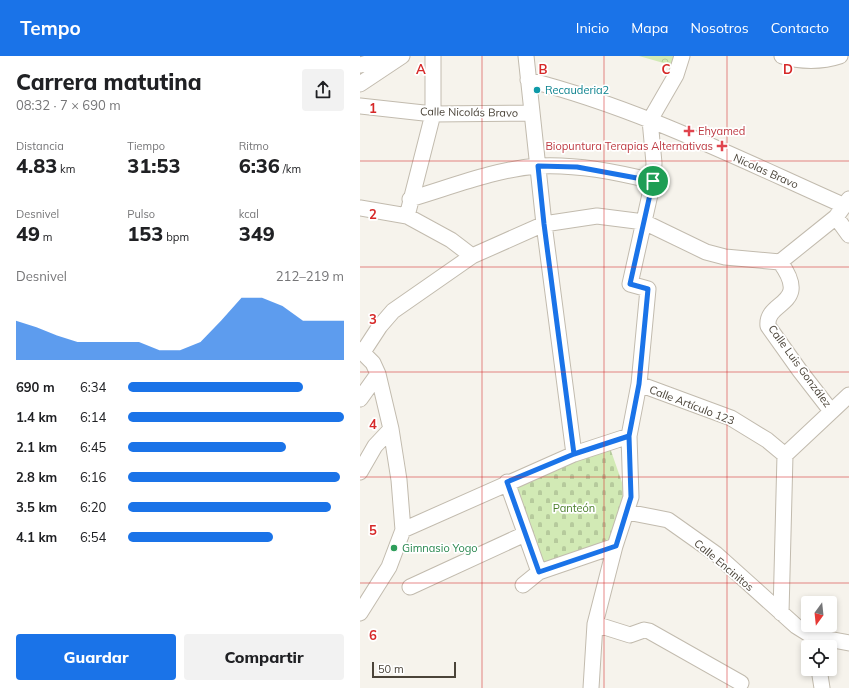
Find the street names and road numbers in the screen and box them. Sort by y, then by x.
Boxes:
street label: Calle Nicolás Bravo [420,104,518,120]
street label: Nicolas Bravo [731,150,801,192]
street label: Calle Luis González [765,322,835,410]
street label: Calle Artículo 123 [647,382,737,428]
street label: Calle Encinitos [691,536,757,594]

